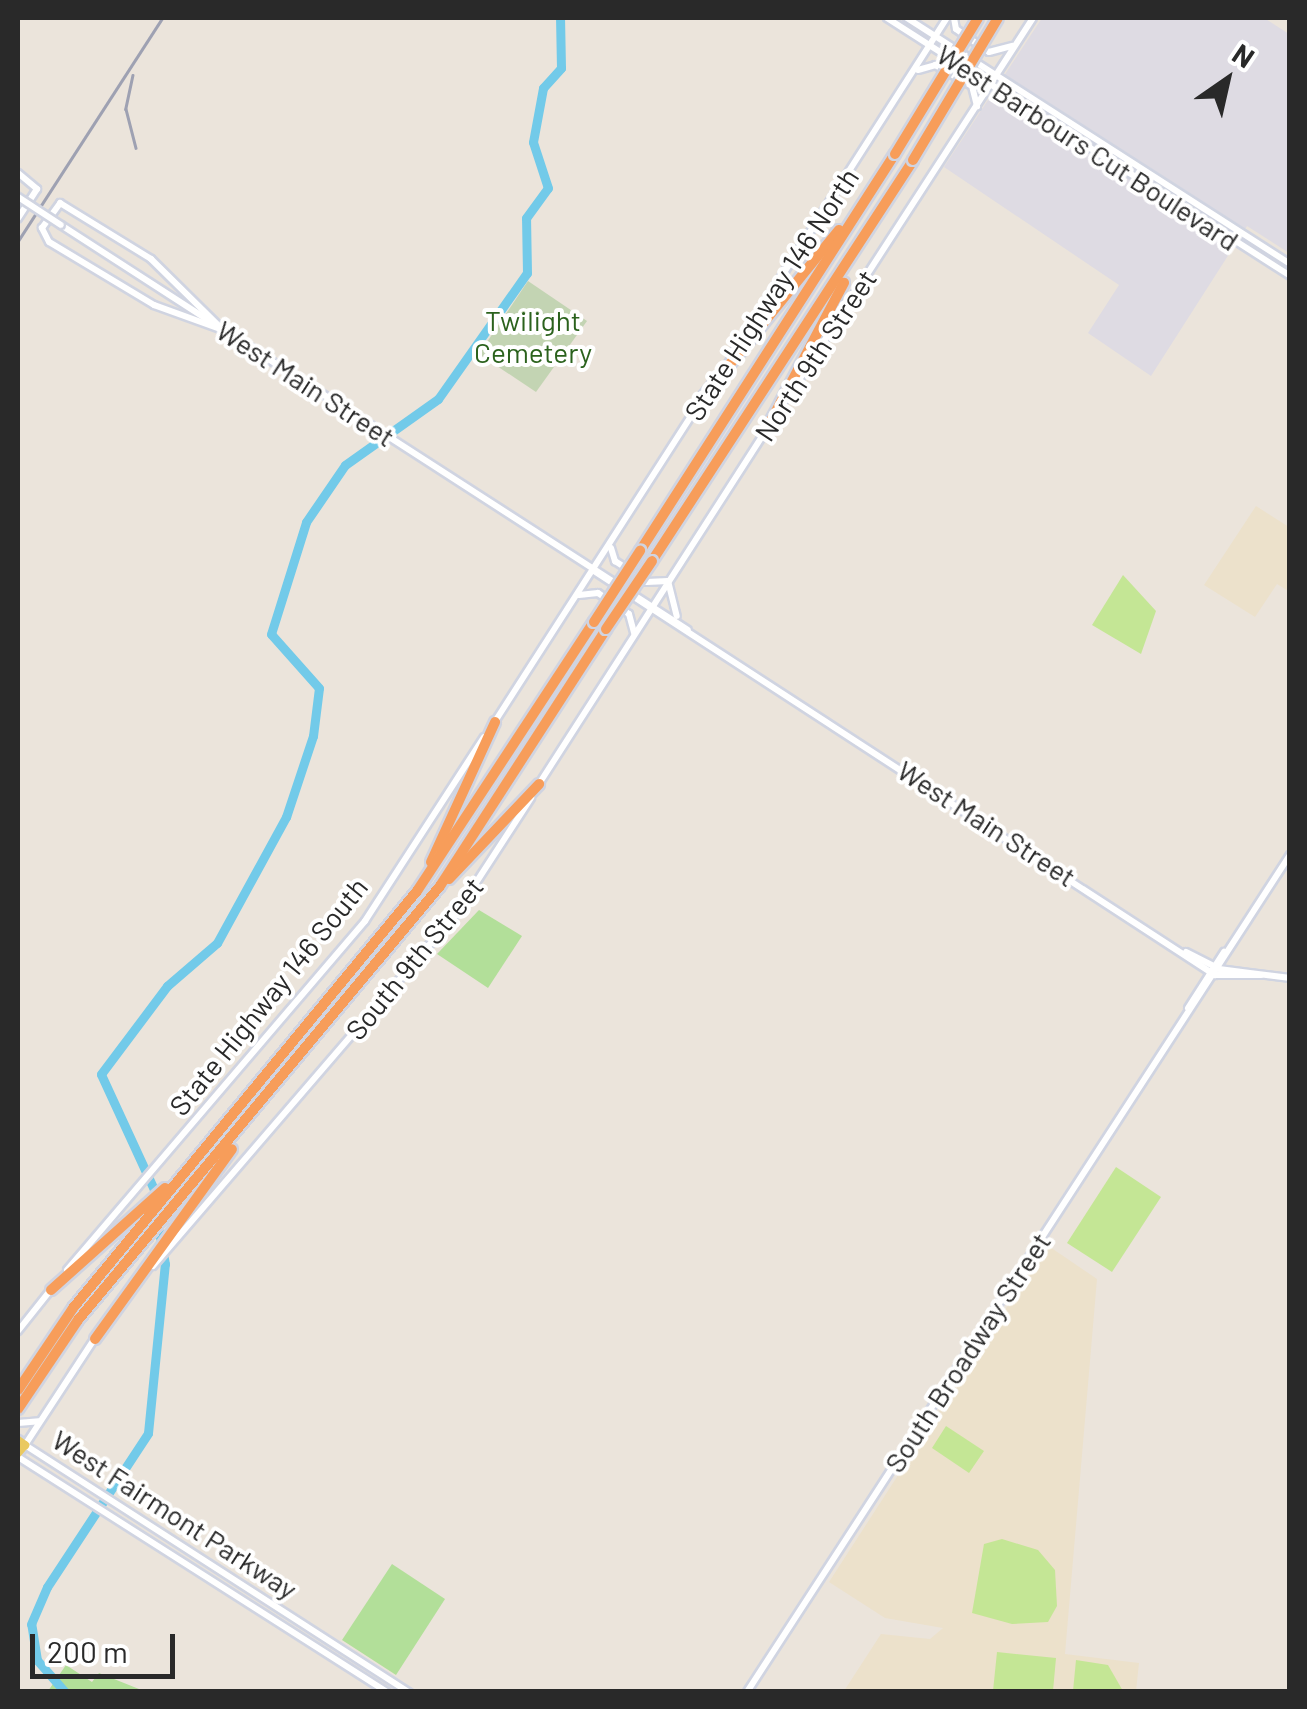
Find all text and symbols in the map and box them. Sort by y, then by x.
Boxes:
north arrow [1177,30,1277,130]
text: N [1227,36,1261,74]
street label: West Barbours Cut Boulevard [931,37,1245,257]
street label: State Highway 146 North [677,162,865,426]
street label: North 9th Street [747,263,883,447]
park label: Twilight Cemetery [474,303,592,369]
street label: West Main Street [211,313,401,453]
street label: West Main Street [892,753,1082,893]
street label: State Highway 146 South [162,870,374,1122]
street label: South 9th Street [338,870,490,1046]
street label: South Broadway Street [877,1226,1057,1478]
street label: West Fairmont Parkway [46,1422,304,1606]
scale bar [35,1614,180,1676]
text: 200 m [47,1633,128,1669]

